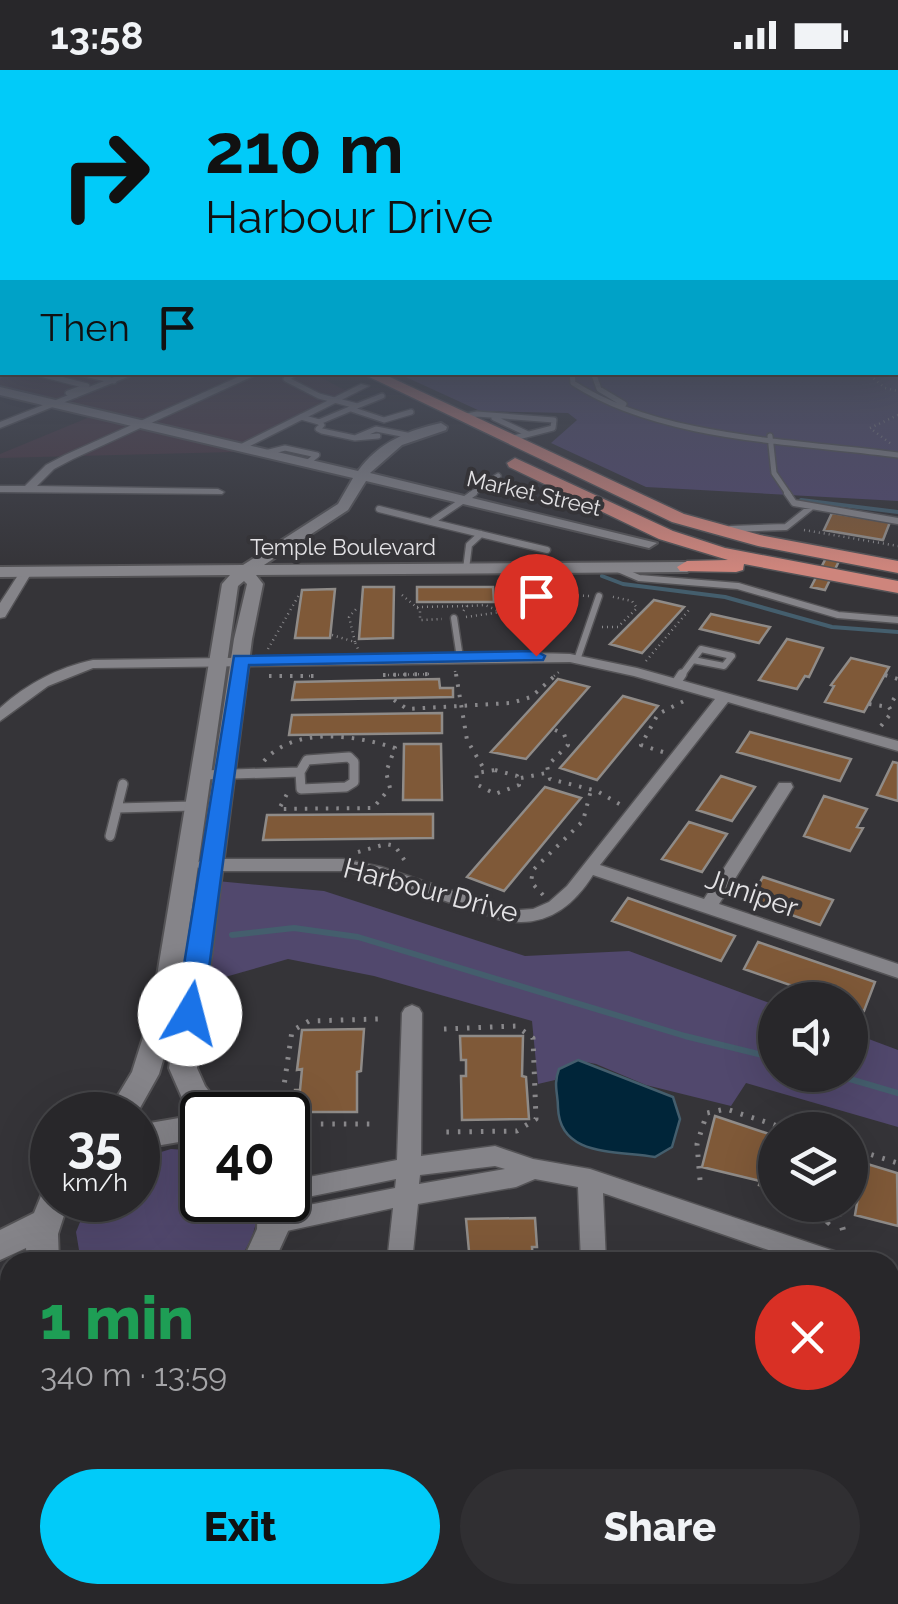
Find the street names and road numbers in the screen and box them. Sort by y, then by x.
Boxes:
street label: Market Street [464,465,604,521]
street label: Temple Boulevard [250,534,436,560]
street label: Harbour Drive [340,851,522,930]
street label: Juniper [701,862,803,925]

